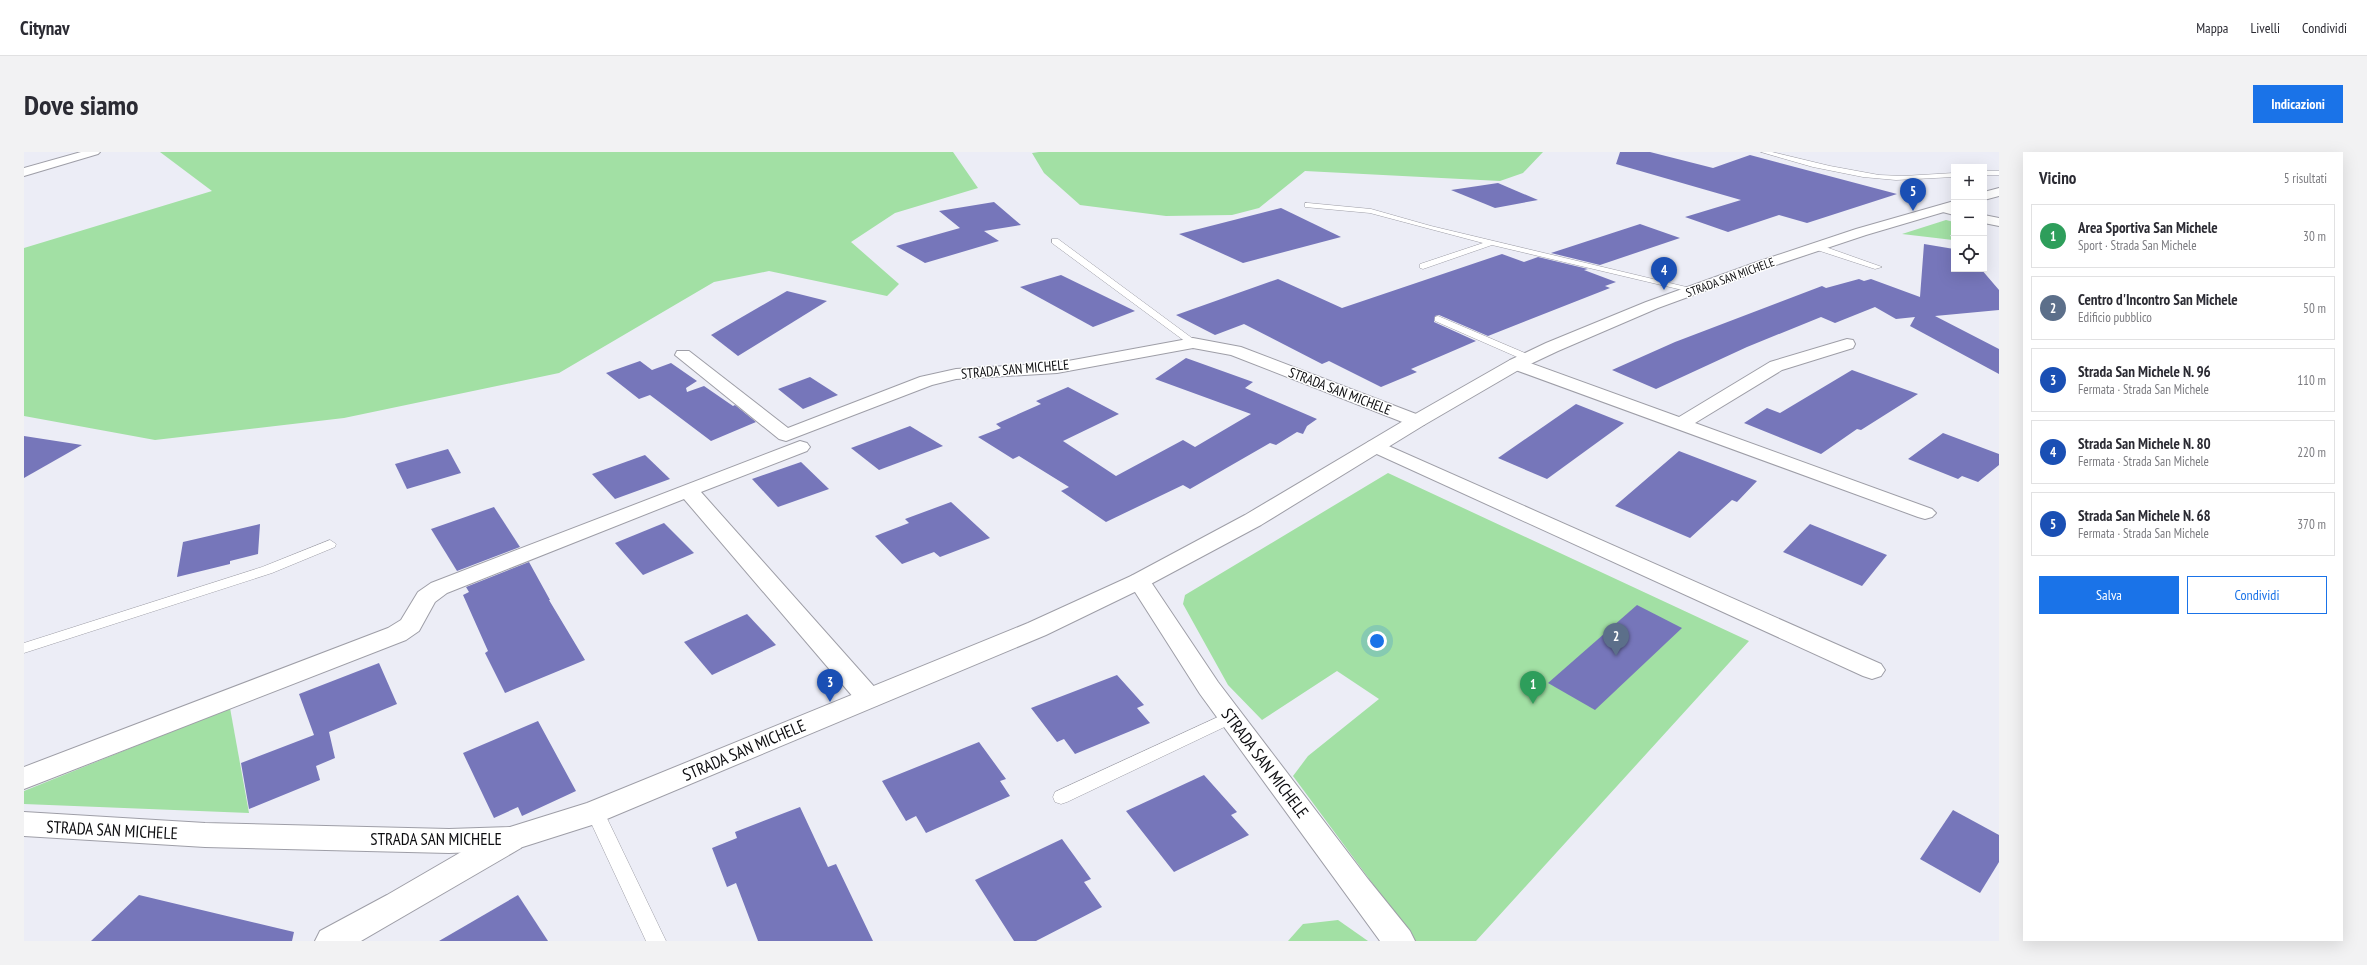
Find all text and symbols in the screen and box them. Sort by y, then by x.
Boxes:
text: Citynav [20,16,70,40]
text: Mappa [2196,19,2228,37]
text: Livelli [2250,19,2280,37]
text: Condividi [2302,19,2347,37]
button: Indicazioni [2253,85,2343,123]
text: Dove siamo [24,86,139,123]
map controls [1951,164,1987,272]
button: + [1951,164,1987,200]
text: Vicino [2039,167,2076,189]
text: 5 risultati [2284,170,2327,187]
pin: 5 [1900,178,1926,211]
button: − [1951,200,1987,236]
text: Area Sportiva San Michele [2078,218,2218,237]
text: 1 [2050,228,2056,245]
text: 30 m [2303,228,2326,245]
button: locate [1951,236,1987,272]
text: Sport · Strada San Michele [2078,237,2197,254]
street label: STRADA SAN MICHELE [1684,254,1776,300]
pin: 4 [1651,257,1677,290]
text: Centro d'Incontro San Michele [2078,290,2238,309]
text: 2 [2050,300,2056,317]
text: 50 m [2303,300,2326,317]
text: Edificio pubblico [2078,309,2152,326]
street label: STRADA SAN MICHELE [960,355,1070,383]
text: Strada San Michele N. 96 [2078,362,2211,381]
street label: STRADA SAN MICHELE [1286,363,1394,419]
text: 3 [2050,372,2056,389]
text: 110 m [2297,372,2326,389]
text: Fermata · Strada San Michele [2078,381,2209,398]
text: Strada San Michele N. 80 [2078,434,2211,453]
text: 4 [2050,444,2056,461]
text: 220 m [2297,444,2326,461]
text: Fermata · Strada San Michele [2078,453,2209,470]
text: Strada San Michele N. 68 [2078,506,2211,525]
text: 5 [2050,516,2056,533]
text: 370 m [2297,516,2326,533]
text: Fermata · Strada San Michele [2078,525,2209,542]
button: Salva [2039,576,2179,614]
button: Condividi [2187,576,2327,614]
pin: 2 [1603,623,1629,656]
your location [1367,631,1387,651]
pin: 3 [817,669,843,702]
pin: 1 [1520,671,1546,704]
street label: STRADA SAN MICHELE [1217,704,1313,822]
street label: STRADA SAN MICHELE [679,714,809,786]
street label: STRADA SAN MICHELE [46,816,178,844]
street label: STRADA SAN MICHELE [370,828,502,850]

